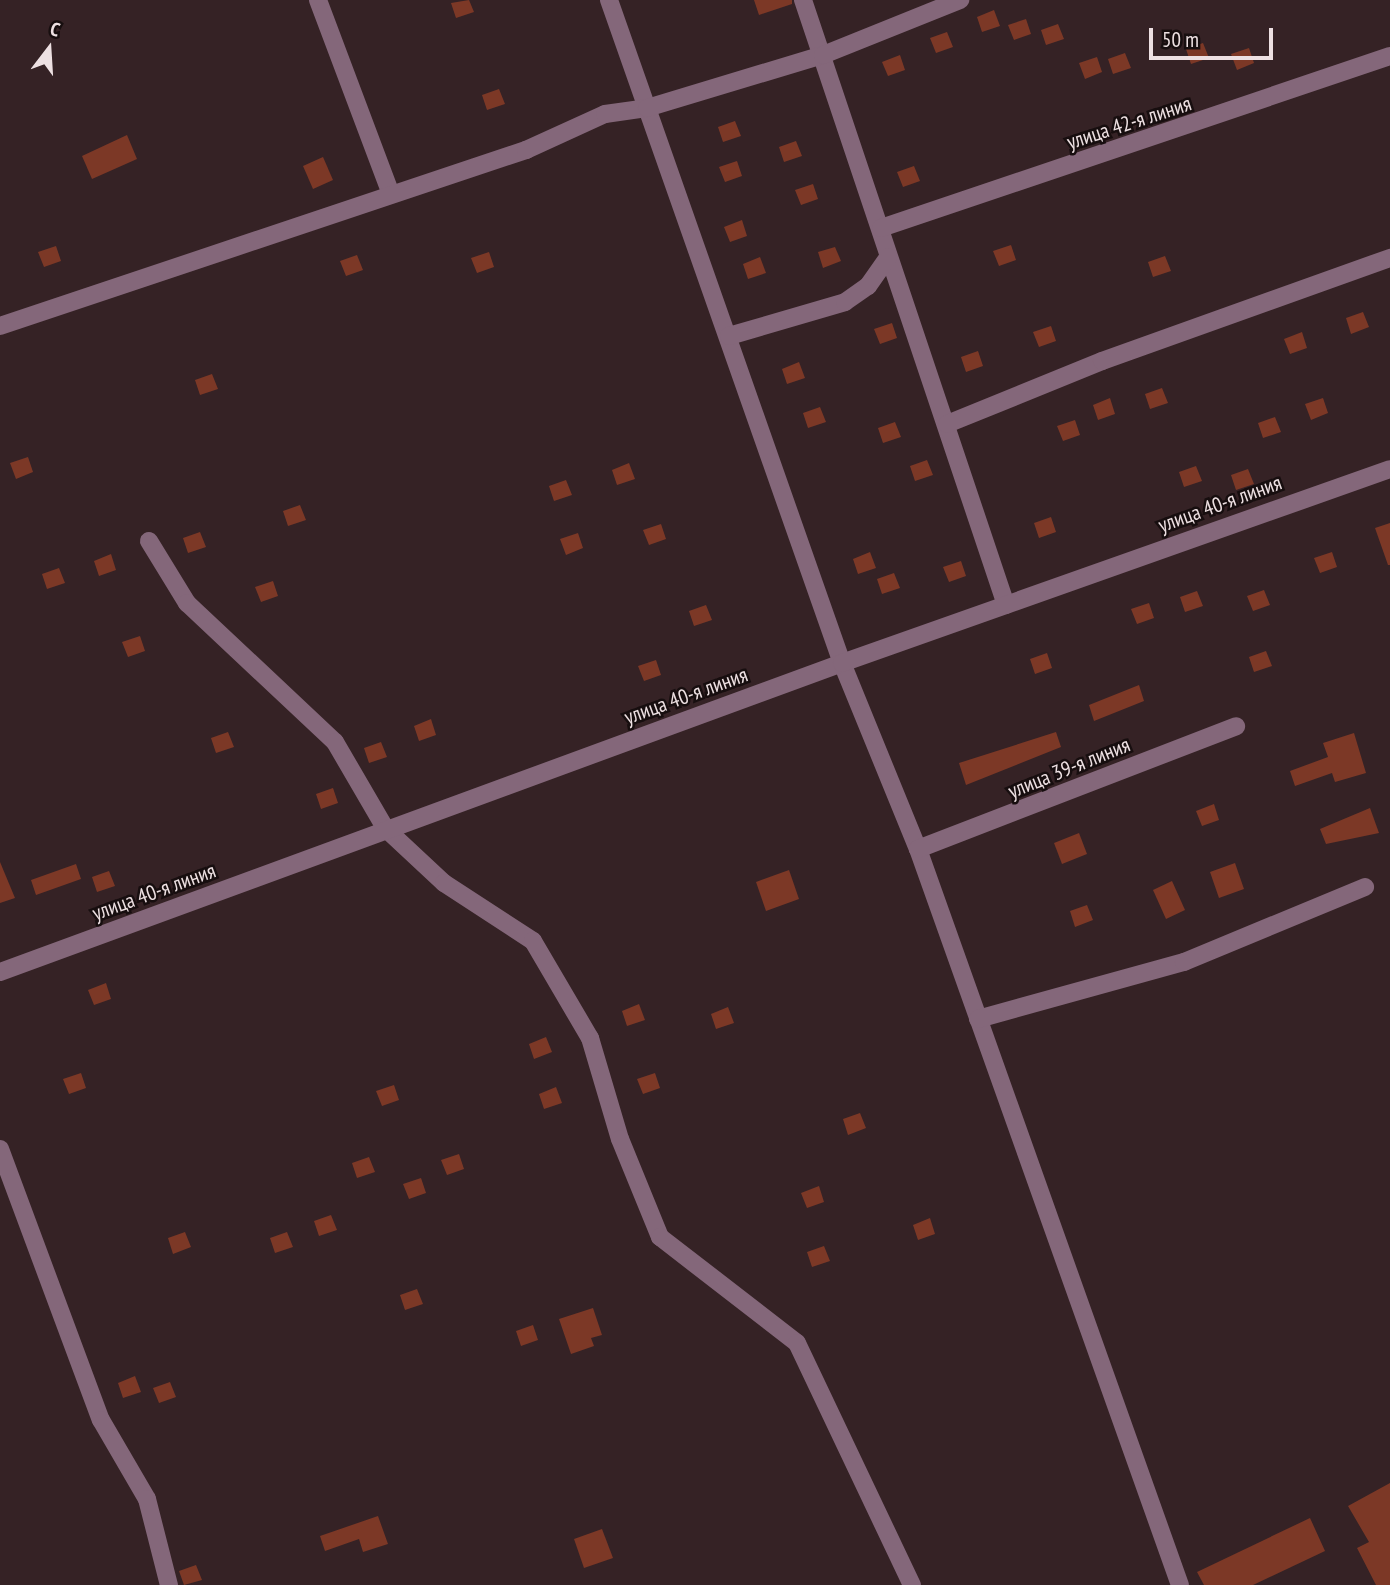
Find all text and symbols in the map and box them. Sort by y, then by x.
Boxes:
north arrow [14,14,84,84]
scale bar [1152,14,1276,58]
text: С [47,16,63,42]
text: 50 m [1162,26,1199,53]
street label: улица 42-я линия [1064,91,1194,155]
street label: улица 40-я линия [1155,470,1285,538]
street label: улица 40-я линия [621,662,751,730]
street label: улица 39-я линия [1004,732,1134,804]
street label: улица 40-я линия [89,858,219,926]

